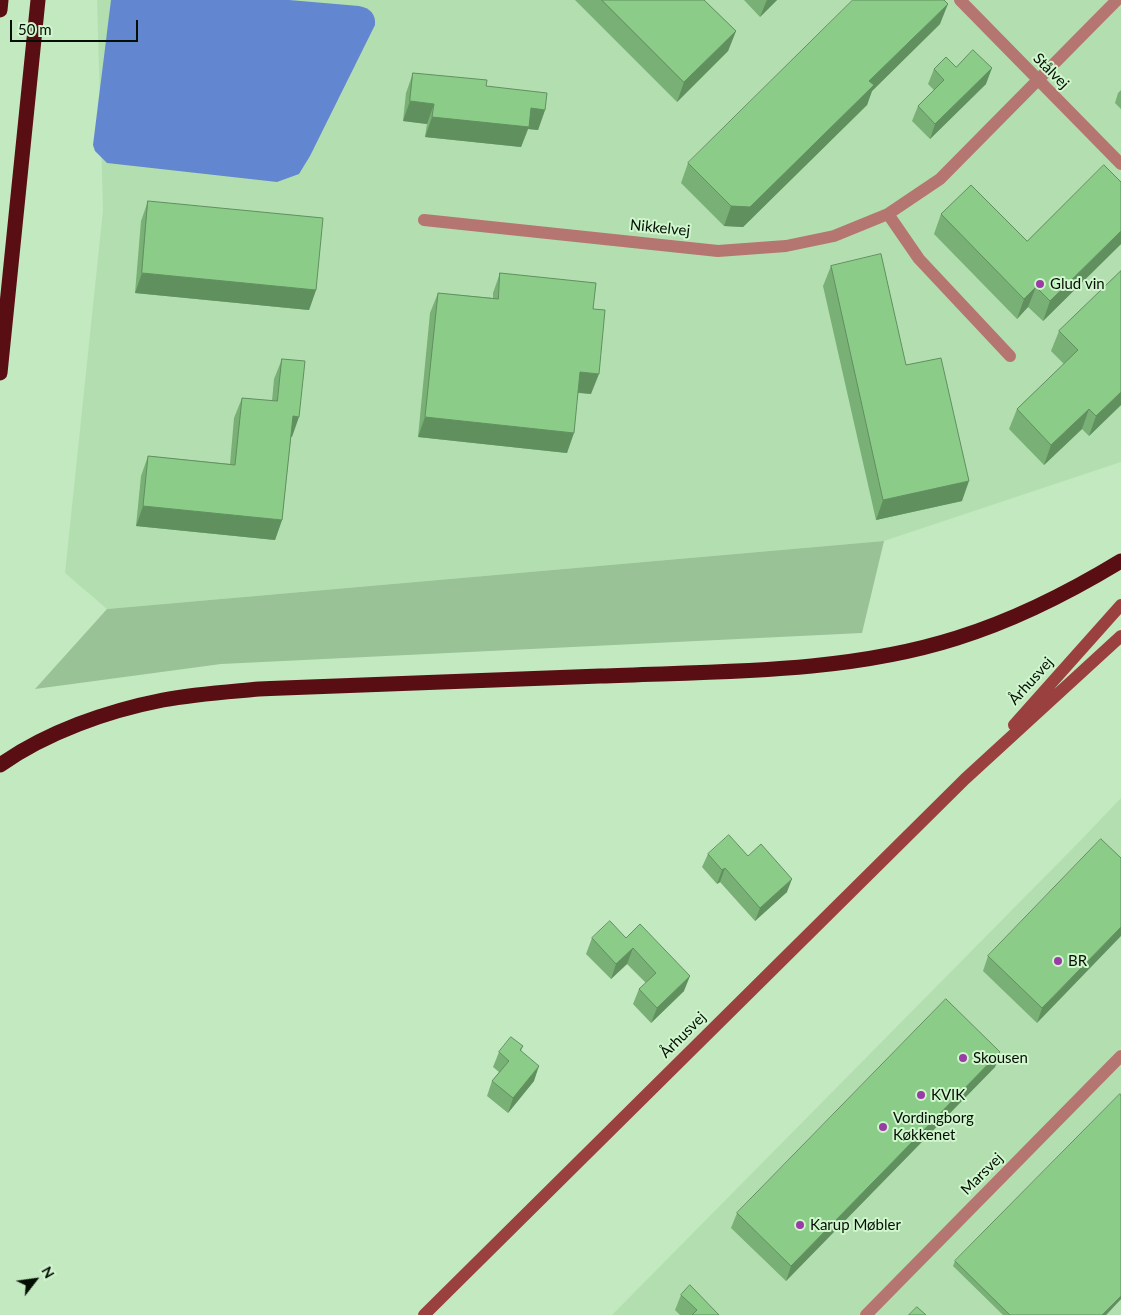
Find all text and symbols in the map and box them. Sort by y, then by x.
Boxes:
scale bar [12,10,140,42]
text: 50 m [18,20,52,38]
street label: Stålvej [1029,49,1073,93]
street label: Nikkelvej [629,216,691,240]
place label: Glud vin [1050,275,1105,293]
marker: Glud vin [1034,278,1046,290]
street label: Århusvej [1005,654,1057,708]
place label: BR [1068,952,1087,970]
marker: BR [1052,955,1064,967]
street label: Århusvej [656,1008,710,1062]
place label: Skousen [973,1049,1028,1067]
marker: Skousen [957,1052,969,1064]
place label: KVIK [931,1086,965,1104]
marker: KVIK [915,1089,927,1101]
place label: Vordingborg Køkkenet [893,1109,974,1144]
marker: Vordingborg Køkkenet [877,1121,889,1133]
street label: Marsvej [957,1149,1007,1199]
place label: Karup Møbler [810,1216,901,1234]
marker: Karup Møbler [794,1219,806,1231]
north arrow [10,1255,60,1305]
text: N [38,1263,58,1281]

